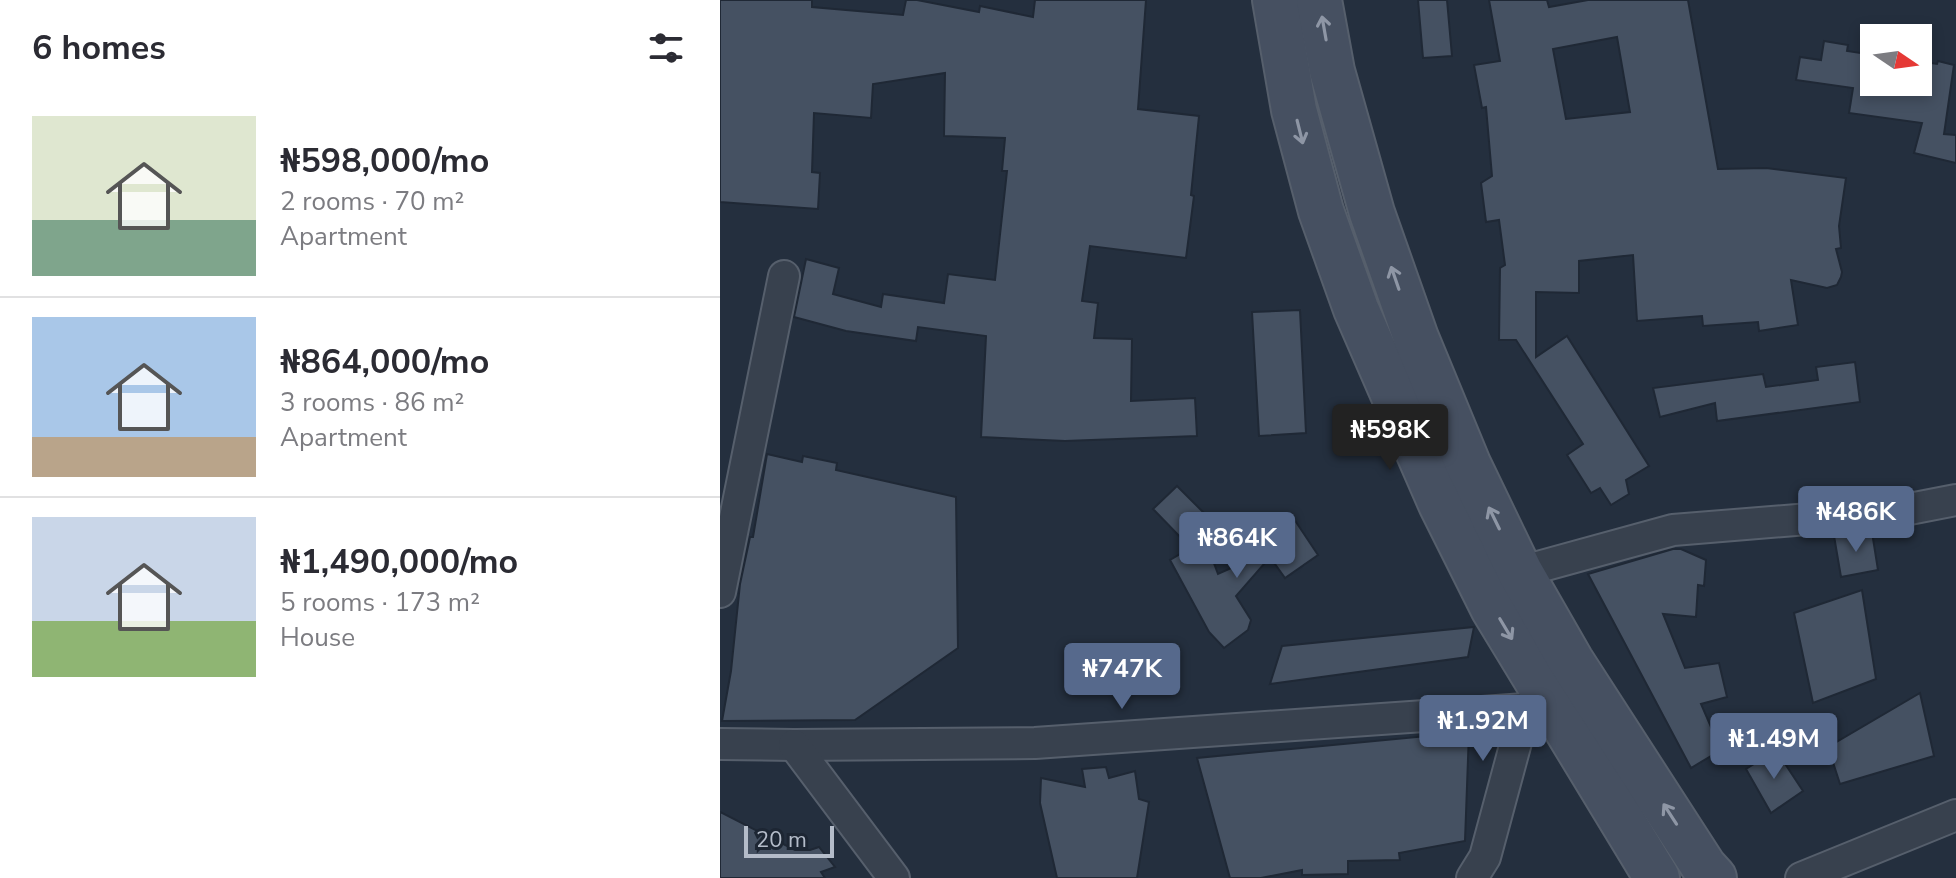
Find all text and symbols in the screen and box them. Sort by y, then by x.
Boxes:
one-way arrow [1316,16,1331,42]
north arrow [1860,24,1932,96]
map controls [1860,24,1932,96]
text: 6 homes [32,25,166,71]
icon: filters [644,26,688,70]
one-way arrow [1293,118,1308,144]
text: ₦598,000/mo [280,138,489,184]
icon: home [96,148,192,244]
text: 2 rooms · 70 m² [280,184,464,219]
text: Apartment [280,219,407,254]
one-way arrow [1387,267,1401,291]
text: ₦864,000/mo [280,339,489,385]
icon: home [96,349,192,445]
text: 3 rooms · 86 m² [280,385,464,420]
pin: ₦598K [1334,404,1446,472]
text: ₦598K [1350,412,1430,447]
text: Apartment [280,420,407,455]
pin: ₦486K [1800,486,1912,554]
text: ₦486K [1816,494,1896,529]
one-way arrow [1486,507,1501,531]
pin: ₦864K [1181,512,1293,580]
text: ₦864K [1197,520,1277,555]
text: ₦1,490,000/mo [280,539,518,585]
icon: home [96,549,192,645]
text: 5 rooms · 173 m² [280,585,480,620]
one-way arrow [1498,617,1514,640]
text: House [280,620,355,655]
pin: ₦747K [1066,643,1178,711]
text: ₦747K [1082,651,1162,686]
pin: ₦1.92M [1418,695,1548,763]
text: ₦1.92M [1437,703,1529,738]
pin: ₦1.49M [1709,713,1839,781]
text: ₦1.49M [1728,721,1820,756]
one-way arrow [1661,803,1677,826]
scale bar [744,822,834,858]
text: 20 m [756,825,807,855]

